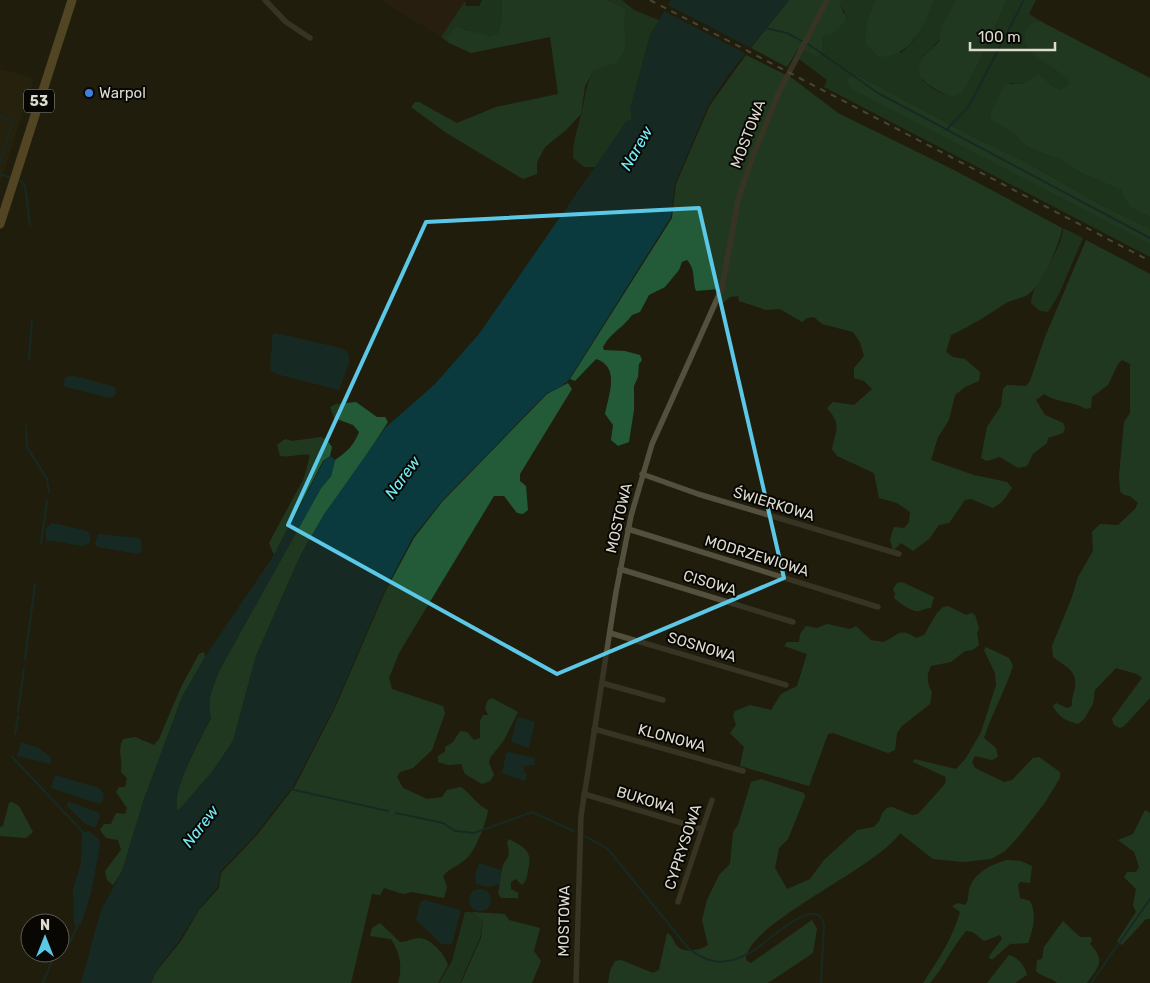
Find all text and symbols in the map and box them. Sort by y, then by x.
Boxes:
scale bar [970,20,1055,52]
text: 100 m [978,28,1020,46]
place label: Warpol [99,84,146,102]
marker: Warpol [83,87,95,99]
road number: 53 [24,90,54,112]
street label: MOSTOWA [727,97,769,171]
water label: Narew [616,123,657,174]
water label: Narew [381,452,424,502]
street label: MOSTOWA [602,481,636,555]
street label: ŚWIERKOWA [731,483,817,525]
street label: MODRZEWIOWA [703,532,811,580]
street label: CISOWA [681,566,739,600]
street label: SOSNOWA [665,628,739,666]
street label: KLONOWA [636,720,708,756]
street label: BUKOWA [614,783,678,817]
water label: Narew [178,801,223,851]
street label: CYPRYSOWA [661,802,705,892]
street label: MOSTOWA [554,885,574,957]
north arrow [20,913,70,963]
text: N [40,917,50,934]

